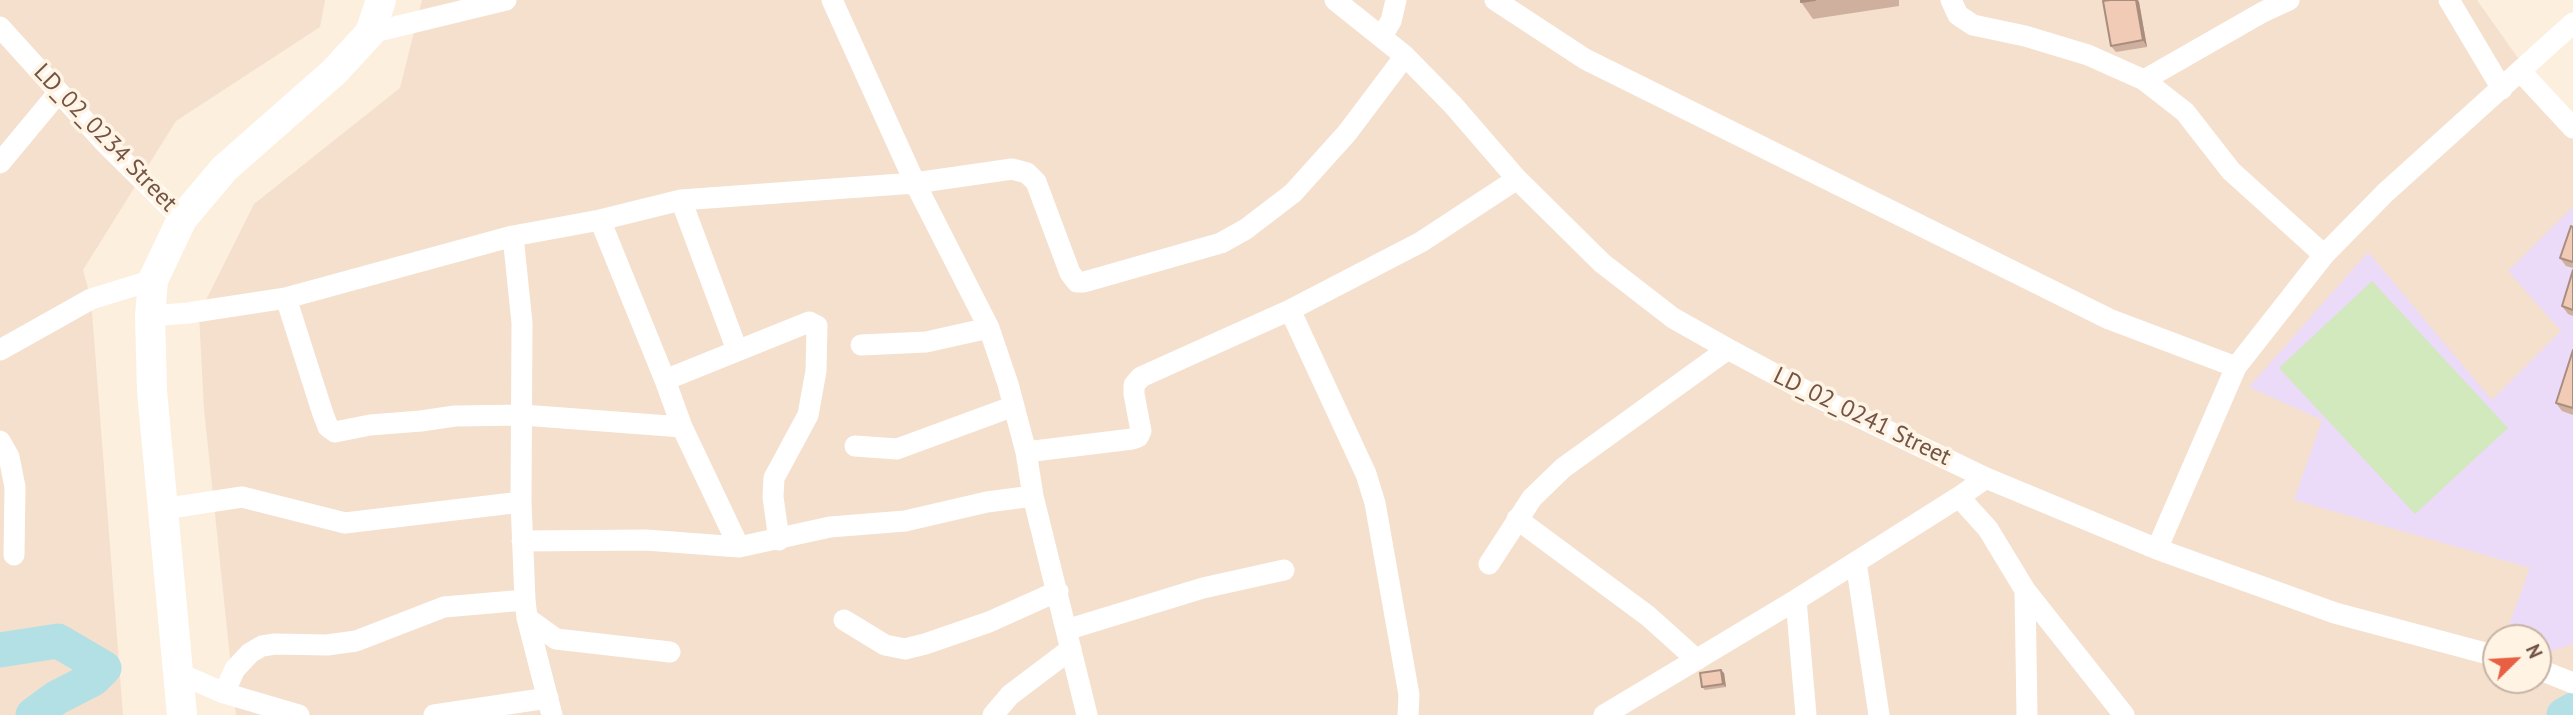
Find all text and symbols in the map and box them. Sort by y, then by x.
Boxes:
street label: LD_02_0234 Street [27,58,183,218]
street label: LD_02_0241 Street [1769,362,1955,472]
north arrow [2482,624,2552,694]
text: N [2521,641,2548,662]

